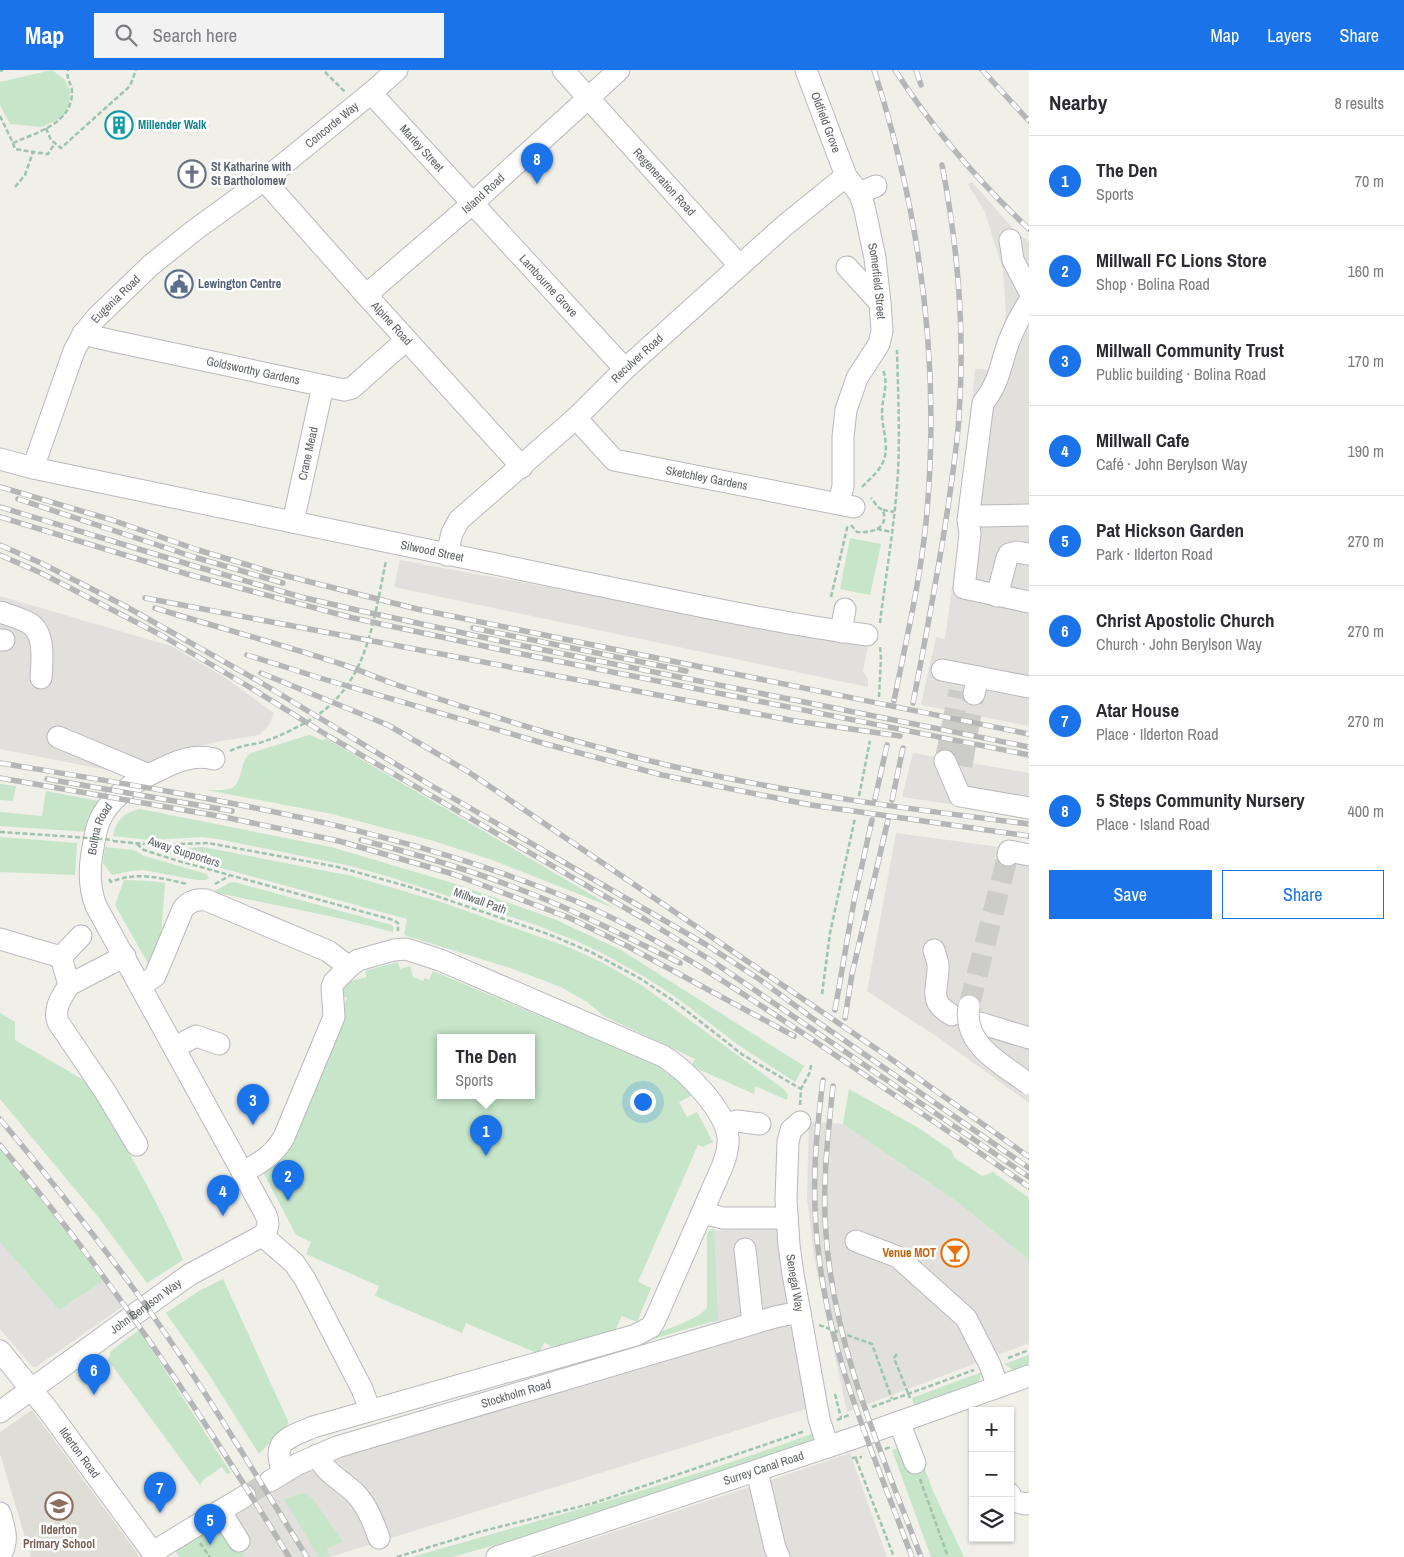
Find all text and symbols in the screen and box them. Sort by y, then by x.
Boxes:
search box [94,13,444,58]
text: Map [25,19,64,51]
icon: search [112,21,140,49]
text: Search here [152,22,237,48]
text: Map [1211,23,1239,48]
text: Layers [1267,23,1312,48]
text: Share [1340,23,1379,48]
text: Nearby [1049,88,1107,117]
street label: Oldfield Grove [807,90,844,155]
text: 8 results [1334,92,1384,114]
street label: Concorde Way [302,98,362,152]
building icon: Millender Walk [104,110,134,140]
place label: Millender Walk [138,117,207,133]
street label: Marley Street [396,121,448,175]
pin: 8 [521,143,553,184]
street label: Regeneration Road [629,145,699,219]
text: The Den [1096,157,1157,183]
church icon: St Katharine with St Bartholomew [177,159,207,189]
place label: St Katharine with St Bartholomew [211,159,291,189]
street label: Island Road [458,170,508,217]
text: 1 [1061,170,1069,192]
text: 70 m [1355,170,1384,192]
text: Sports [1096,183,1134,205]
street label: Somerfield Street [864,242,889,320]
text: Millwall FC Lions Store [1096,247,1267,273]
street label: Lambourne Grove [516,251,581,320]
text: 2 [1061,260,1069,282]
text: 160 m [1348,260,1384,282]
public building icon: Lewington Centre [164,269,194,299]
street label: Eugenia Road [87,271,144,327]
text: Shop · Bolina Road [1096,273,1210,295]
place label: Lewington Centre [198,276,282,292]
street label: Alpine Road [367,297,416,349]
street label: Reculver Road [608,330,667,386]
text: Millwall Community Trust [1096,337,1284,363]
text: 3 [1061,350,1069,372]
text: 170 m [1348,350,1384,372]
street label: Goldsworthy Gardens [205,353,301,388]
text: Public building · Bolina Road [1096,363,1266,385]
street label: Crane Mead [294,425,322,482]
text: Millwall Cafe [1096,427,1190,453]
text: 4 [1061,440,1069,462]
text: 190 m [1348,440,1384,462]
text: Café · John Berylson Way [1096,453,1247,475]
street label: Sketchley Gardens [664,462,749,494]
text: Pat Hickson Garden [1096,517,1244,543]
text: 5 [1061,530,1069,552]
text: 270 m [1348,530,1384,552]
street label: Silwood Street [399,537,465,566]
text: Park · Ilderton Road [1096,543,1213,565]
text: Christ Apostolic Church [1096,607,1275,633]
text: 6 [1061,620,1069,642]
text: 270 m [1348,620,1384,642]
text: Church · John Berylson Way [1096,633,1262,655]
text: Atar House [1096,697,1179,723]
text: 7 [1061,710,1069,732]
text: 270 m [1348,710,1384,732]
text: Place · Ilderton Road [1096,723,1219,745]
text: 5 Steps Community Nursery [1096,787,1305,813]
street label: Bolina Road [84,799,116,856]
text: 8 [1061,800,1069,822]
text: 400 m [1348,800,1384,822]
text: Place · Island Road [1096,813,1210,835]
street label: Away Supporters [145,833,222,871]
button: Save [1049,870,1212,919]
button: Share [1222,870,1384,919]
street label: Millwall Path [451,884,509,918]
popup [437,1034,535,1099]
text: The Den [455,1043,517,1069]
text: Sports [455,1069,493,1091]
pin: 3 [237,1084,269,1125]
your location [630,1089,656,1115]
pin: 1 [470,1115,502,1156]
pin: 2 [272,1160,304,1201]
pin: 4 [207,1175,239,1216]
bar icon: Venue MOT [940,1238,970,1268]
place label: Venue MOT [883,1245,936,1261]
street label: Senegal Way [782,1253,808,1313]
street label: John Berylson Way [107,1275,185,1338]
pin: 6 [78,1354,110,1395]
street label: Stockholm Road [479,1376,553,1412]
map controls [969,1407,1014,1542]
button: + [969,1407,1014,1452]
street label: Ilderton Road [55,1424,103,1481]
street label: Surrey Canal Road [721,1447,806,1489]
button: − [969,1452,1014,1497]
pin: 7 [144,1472,176,1513]
school or university icon: Ilderton Primary School [44,1491,74,1521]
button: layers [969,1497,1014,1542]
pin: 5 [194,1504,226,1545]
place label: Ilderton Primary School [23,1522,95,1552]

